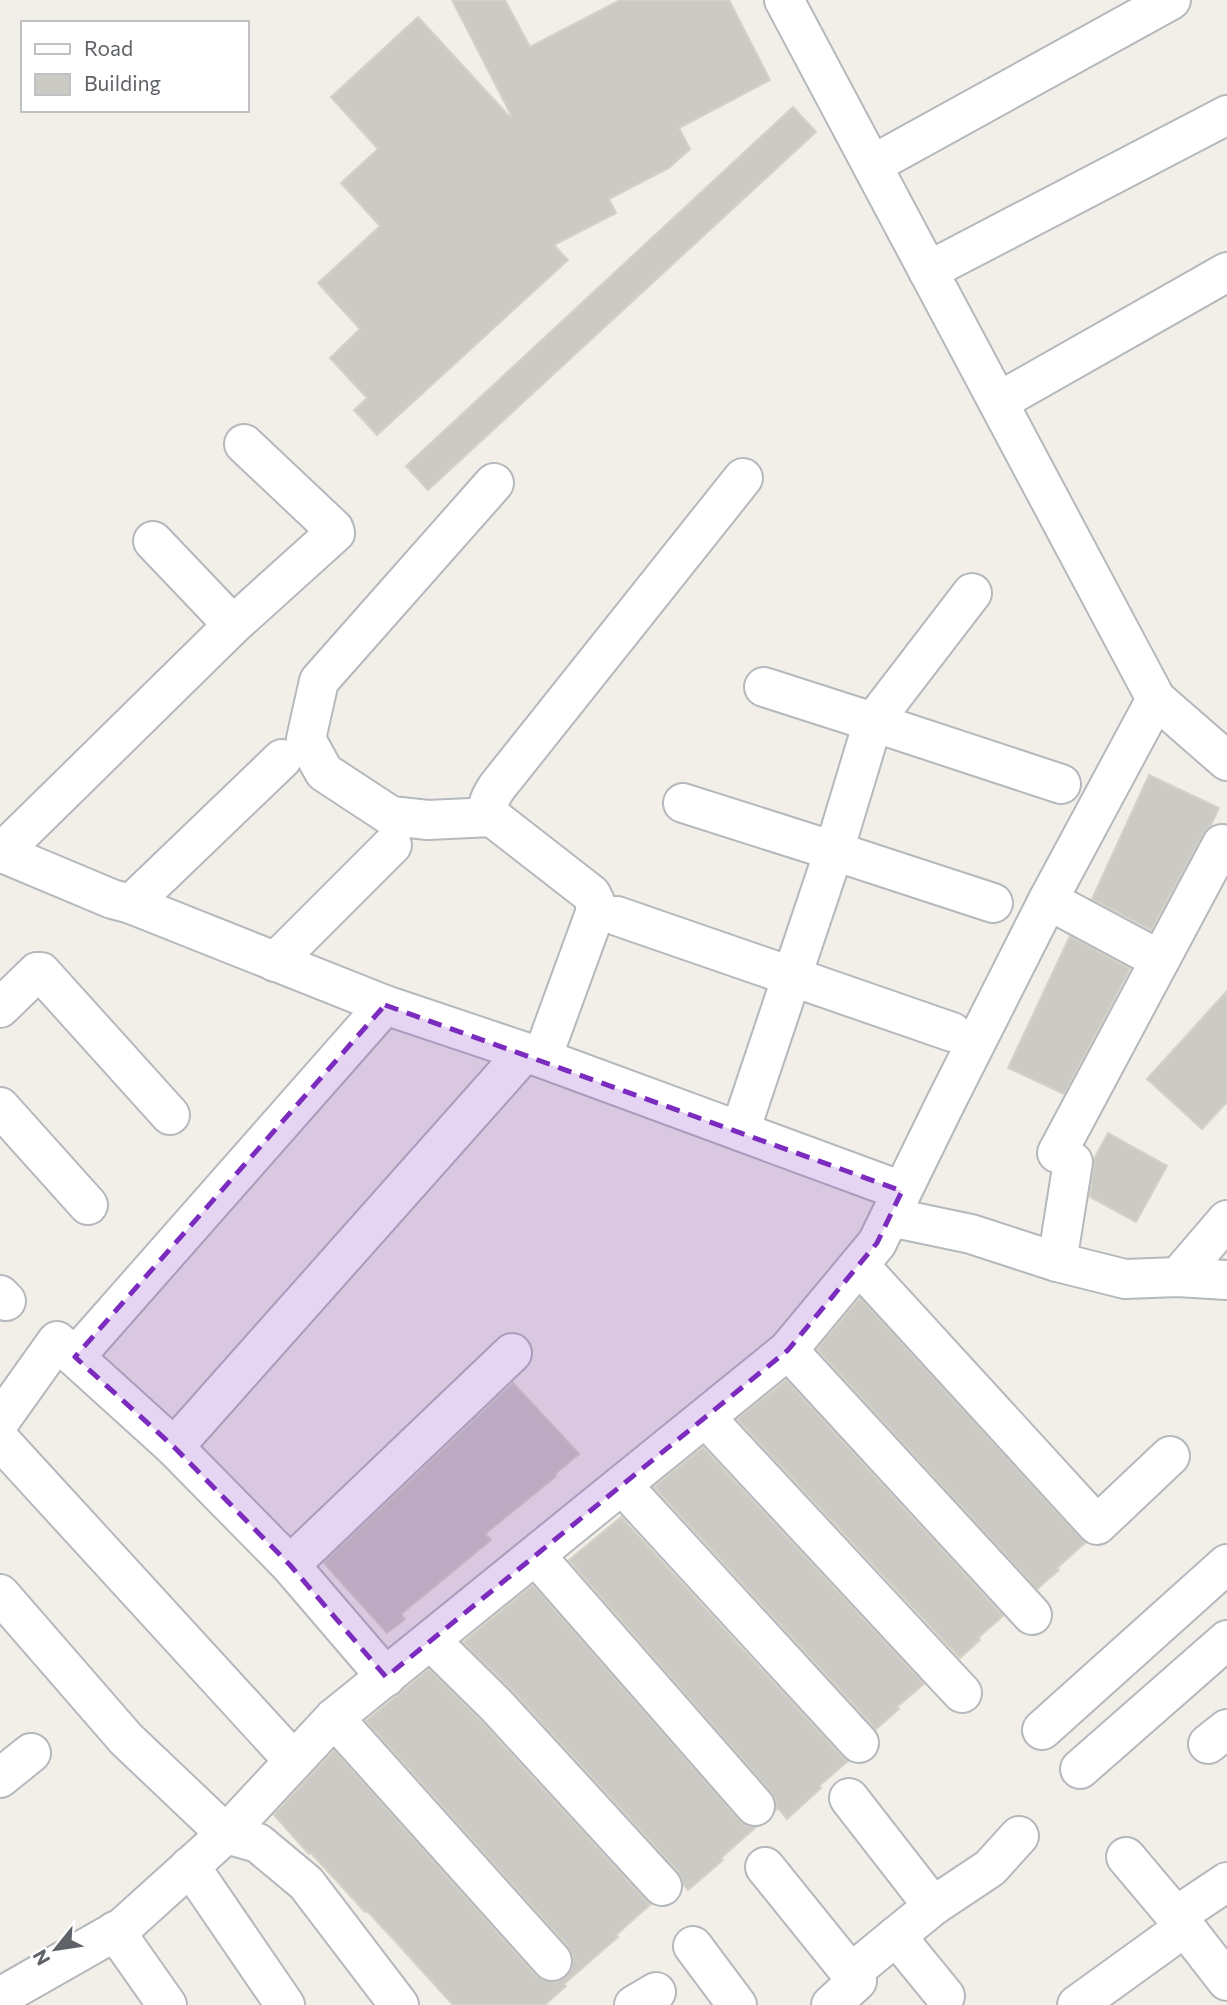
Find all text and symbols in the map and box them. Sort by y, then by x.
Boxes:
legend [21,21,248,112]
text: Road [84,35,133,60]
text: Building [84,70,161,95]
north arrow [21,1914,91,1984]
text: N [27,1946,54,1970]

